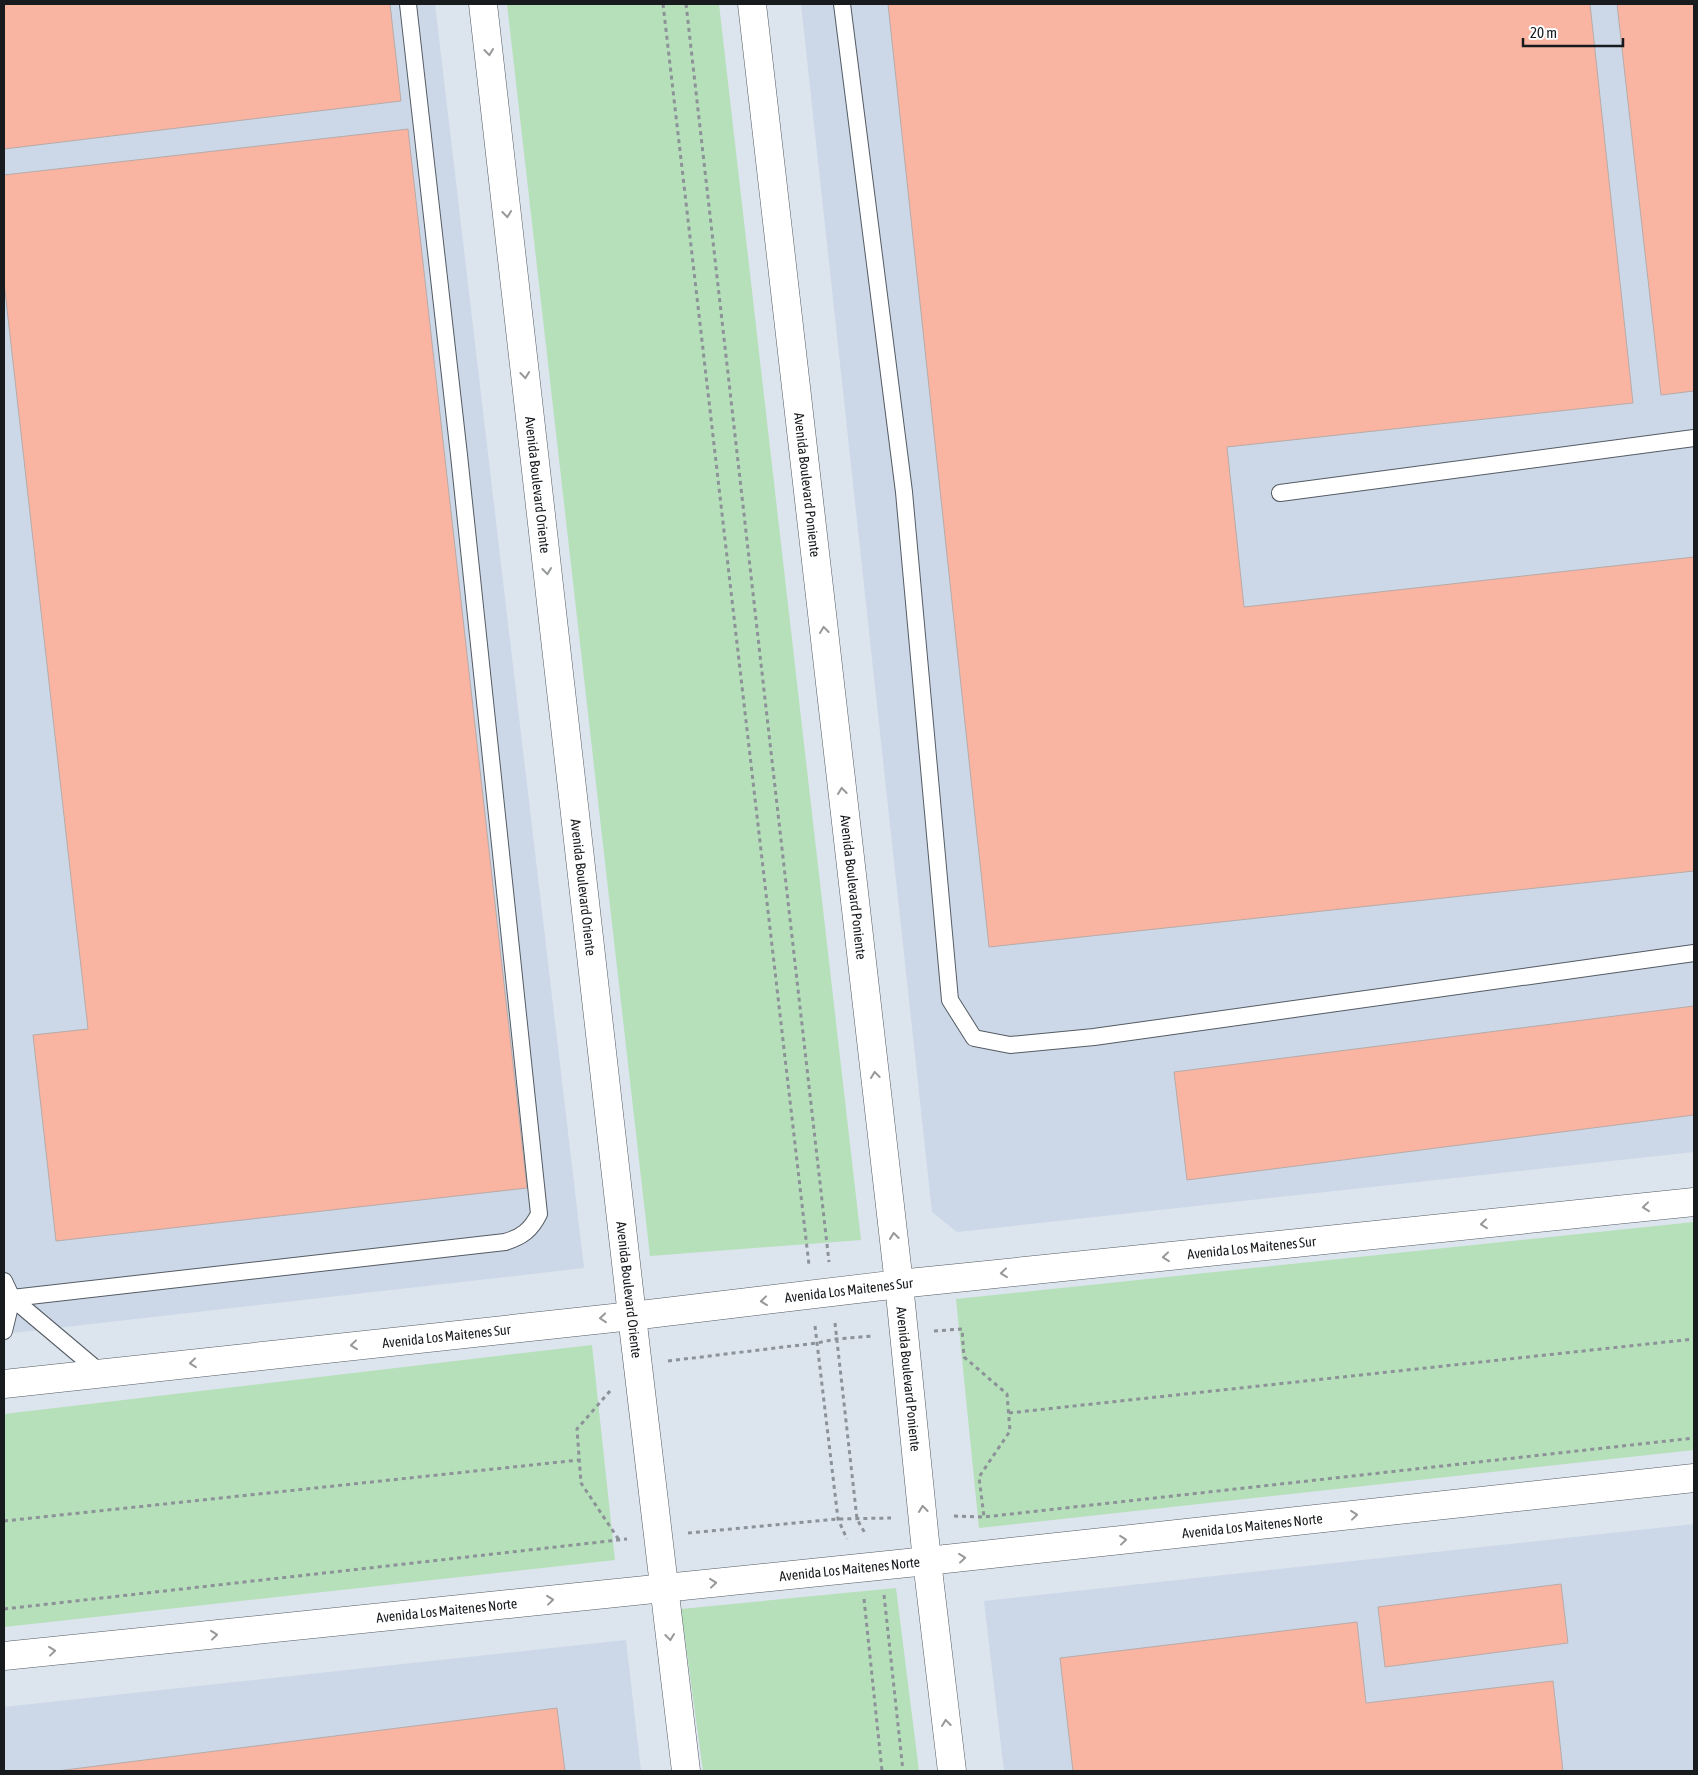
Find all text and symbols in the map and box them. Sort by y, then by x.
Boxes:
scale bar [1523,15,1623,47]
text: 20 m [1530,24,1557,41]
one-way arrow [483,48,494,56]
one-way arrow [501,210,512,218]
one-way arrow [519,371,530,379]
street label: Avenida Boulevard Poniente [791,412,823,558]
street label: Avenida Boulevard Oriente [522,416,553,554]
one-way arrow [541,568,552,576]
one-way arrow [819,626,830,634]
one-way arrow [837,787,848,795]
street label: Avenida Boulevard Poniente [837,814,870,960]
street label: Avenida Boulevard Oriente [568,818,599,957]
one-way arrow [870,1070,881,1078]
one-way arrow [1641,1201,1649,1212]
one-way arrow [1480,1218,1488,1229]
street label: Avenida Boulevard Oriente [613,1220,645,1359]
one-way arrow [889,1232,900,1240]
street label: Avenida Los Maitenes Sur [1187,1233,1317,1262]
one-way arrow [1162,1251,1170,1262]
one-way arrow [1000,1268,1008,1279]
street label: Avenida Los Maitenes Sur [784,1275,915,1306]
one-way arrow [760,1295,768,1306]
street label: Avenida Boulevard Poniente [893,1306,924,1452]
one-way arrow [598,1312,606,1323]
street label: Avenida Los Maitenes Sur [381,1321,512,1351]
one-way arrow [350,1339,358,1350]
one-way arrow [188,1357,196,1368]
one-way arrow [918,1505,929,1513]
street label: Avenida Los Maitenes Norte [1181,1510,1323,1541]
one-way arrow [1351,1510,1359,1521]
one-way arrow [1119,1535,1127,1546]
one-way arrow [958,1553,966,1564]
street label: Avenida Los Maitenes Norte [778,1554,921,1584]
one-way arrow [709,1578,717,1589]
street label: Avenida Los Maitenes Norte [375,1595,518,1626]
one-way arrow [546,1595,554,1606]
one-way arrow [210,1629,218,1640]
one-way arrow [664,1633,675,1641]
one-way arrow [49,1646,57,1657]
one-way arrow [941,1719,952,1727]

